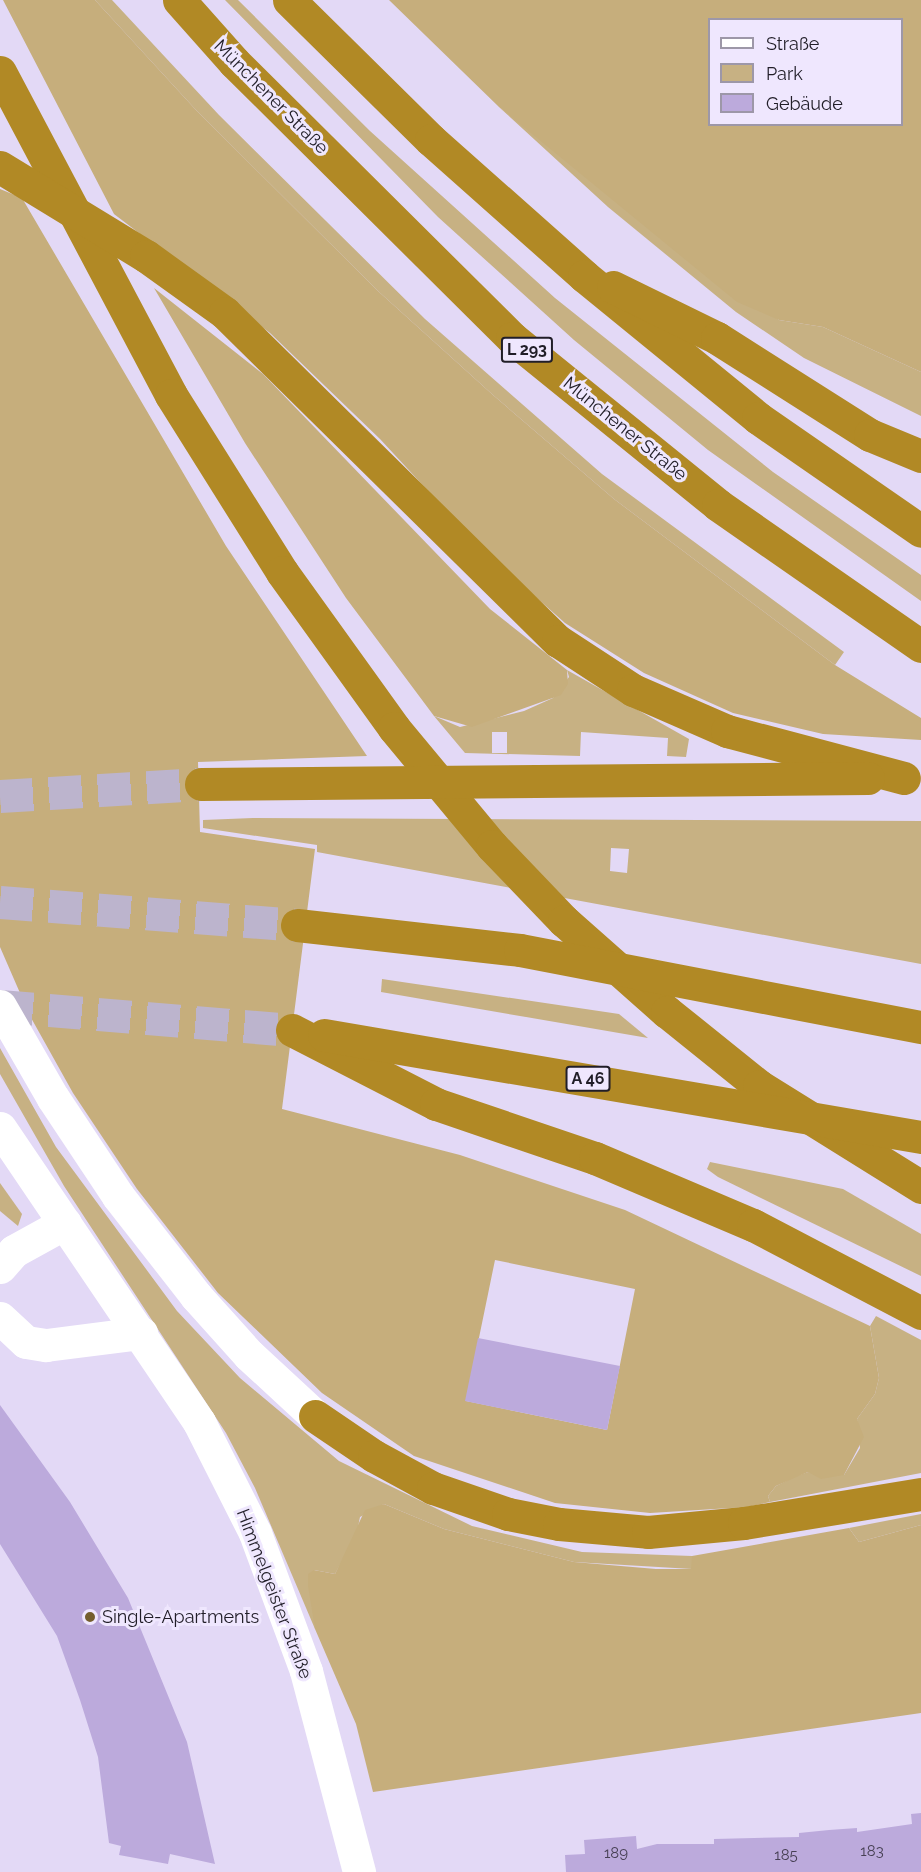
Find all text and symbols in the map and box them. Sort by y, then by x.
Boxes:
legend [708,18,903,126]
text: Straße [766,33,819,54]
street label: Münchener Straße [209,35,333,159]
text: Park [766,63,803,84]
text: Gebäude [766,93,843,114]
road number: L 293 [500,337,554,363]
street label: Münchener Straße [559,372,691,486]
road number: A 46 [564,1066,612,1092]
street label: Himmelgeister Straße [232,1506,316,1682]
place label: Single-Apartments [102,1606,259,1628]
marker: Single-Apartments [83,1610,97,1624]
house number: 183 [860,1843,884,1861]
house number: 189 [604,1845,628,1863]
house number: 185 [774,1847,798,1865]

